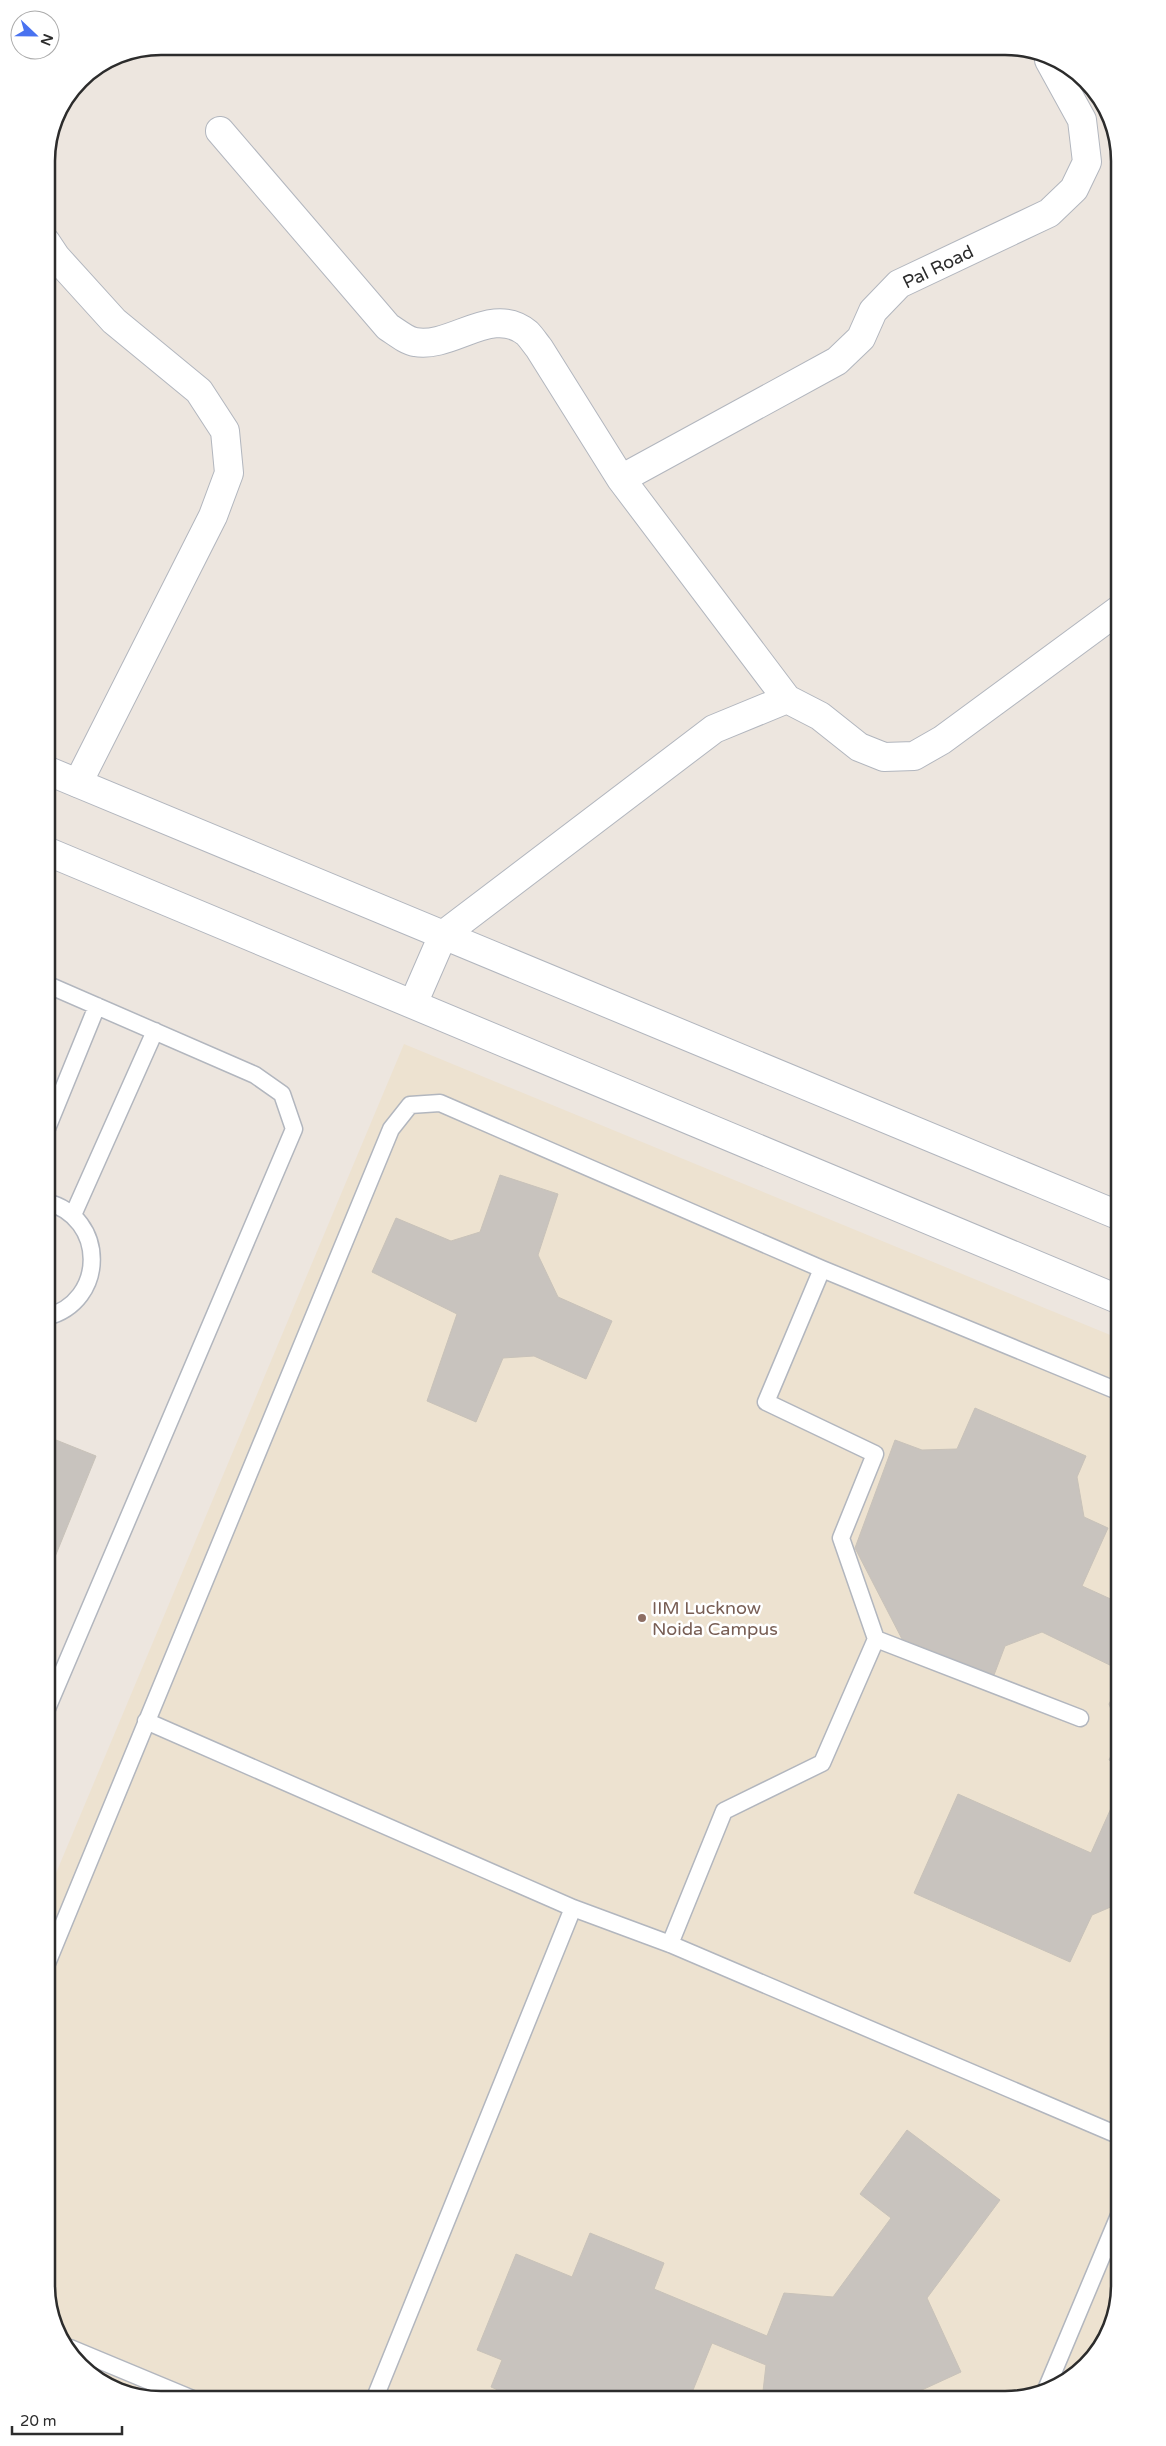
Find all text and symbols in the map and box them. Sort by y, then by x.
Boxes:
north arrow [10,10,60,60]
text: N [37,31,57,48]
street label: Pal Road [899,240,977,294]
place label: IIM Lucknow Noida Campus [652,1597,778,1640]
marker: IIM Lucknow Noida Campus [636,1612,648,1624]
scale bar [12,2404,122,2436]
text: 20 m [20,2412,57,2430]

